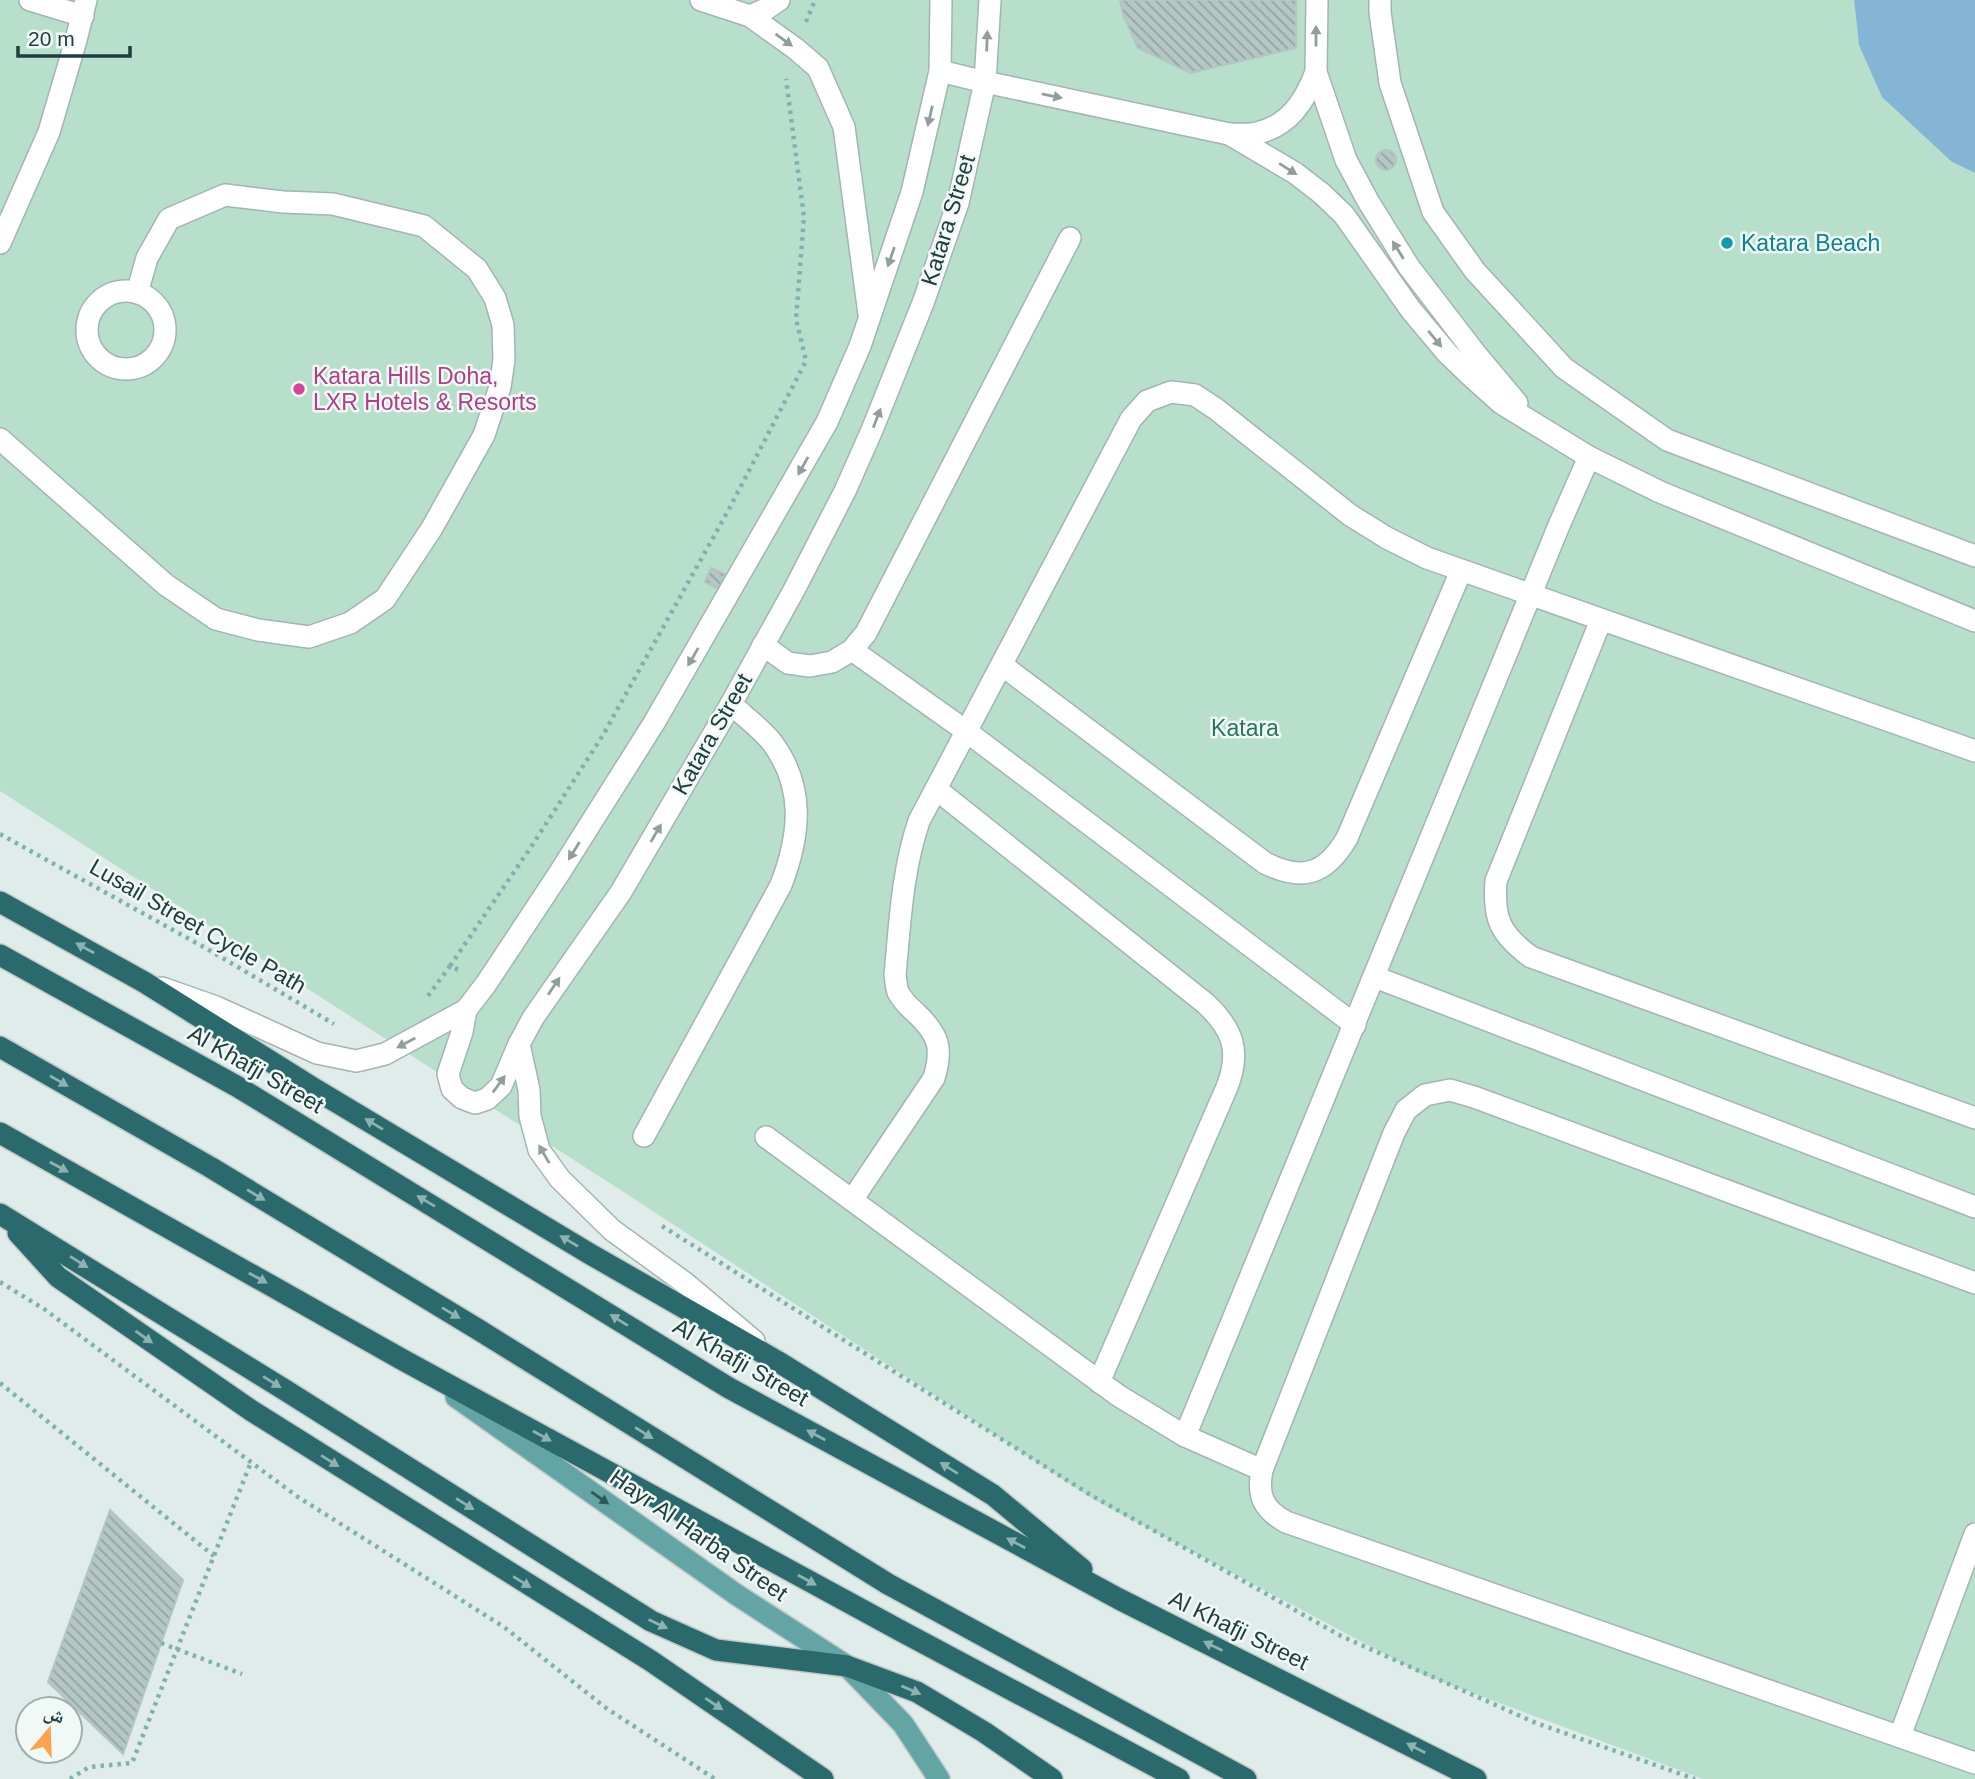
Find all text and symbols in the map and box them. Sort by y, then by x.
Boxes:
scale bar [18,14,130,58]
one-way arrow [1310,25,1322,47]
text: 20 m [28,27,75,50]
one-way arrow [981,30,992,52]
one-way arrow [775,33,793,47]
one-way arrow [1041,91,1063,102]
one-way arrow [924,105,935,127]
street label: Katara Street [916,151,980,289]
one-way arrow [1278,162,1297,175]
place label: Katara Beach [1741,230,1880,256]
marker: Katara Beach [1719,235,1735,251]
one-way arrow [1392,240,1405,260]
one-way arrow [885,246,895,267]
one-way arrow [1428,330,1443,348]
place label: Katara Hills Doha, LXR Hotels & Resorts [313,363,537,415]
marker: Katara Hills Doha, LXR Hotels & Resorts [291,381,307,397]
one-way arrow [872,407,883,428]
one-way arrow [797,456,809,476]
one-way arrow [687,647,699,666]
street label: Katara Street [667,668,757,799]
park label: Katara [1211,715,1279,741]
one-way arrow [649,823,662,842]
one-way arrow [567,841,580,860]
street label: Lusail Street Cycle Path [85,853,311,999]
one-way arrow [75,942,95,954]
one-way arrow [547,977,561,995]
street label: Al Khafji Street [184,1020,329,1119]
one-way arrow [396,1037,416,1048]
one-way arrow [50,1075,69,1087]
one-way arrow [492,1075,506,1093]
one-way arrow [364,1118,383,1130]
one-way arrow [538,1144,550,1163]
one-way arrow [50,1161,69,1173]
one-way arrow [246,1189,265,1202]
one-way arrow [416,1195,435,1207]
one-way arrow [559,1235,578,1248]
one-way arrow [69,1256,89,1269]
one-way arrow [248,1272,267,1284]
one-way arrow [441,1307,460,1320]
street label: Al Khafji Street [669,1313,814,1412]
one-way arrow [610,1314,629,1327]
one-way arrow [135,1330,153,1344]
one-way arrow [263,1376,282,1389]
one-way arrow [634,1426,654,1439]
one-way arrow [806,1429,825,1441]
one-way arrow [533,1430,552,1442]
one-way arrow [320,1454,340,1467]
one-way arrow [939,1461,959,1474]
street label: Hayr Al Harba Street [605,1464,793,1606]
one-way arrow [591,1491,609,1505]
one-way arrow [455,1497,474,1510]
one-way arrow [1006,1537,1026,1549]
one-way arrow [797,1574,817,1586]
one-way arrow [513,1576,532,1588]
street label: Al Khafji Street [1165,1585,1314,1675]
one-way arrow [648,1618,668,1630]
one-way arrow [1203,1640,1223,1651]
one-way arrow [900,1685,921,1696]
north arrow [14,1695,84,1765]
one-way arrow [704,1698,724,1711]
text: ش [41,1701,67,1729]
one-way arrow [1406,1742,1426,1753]

